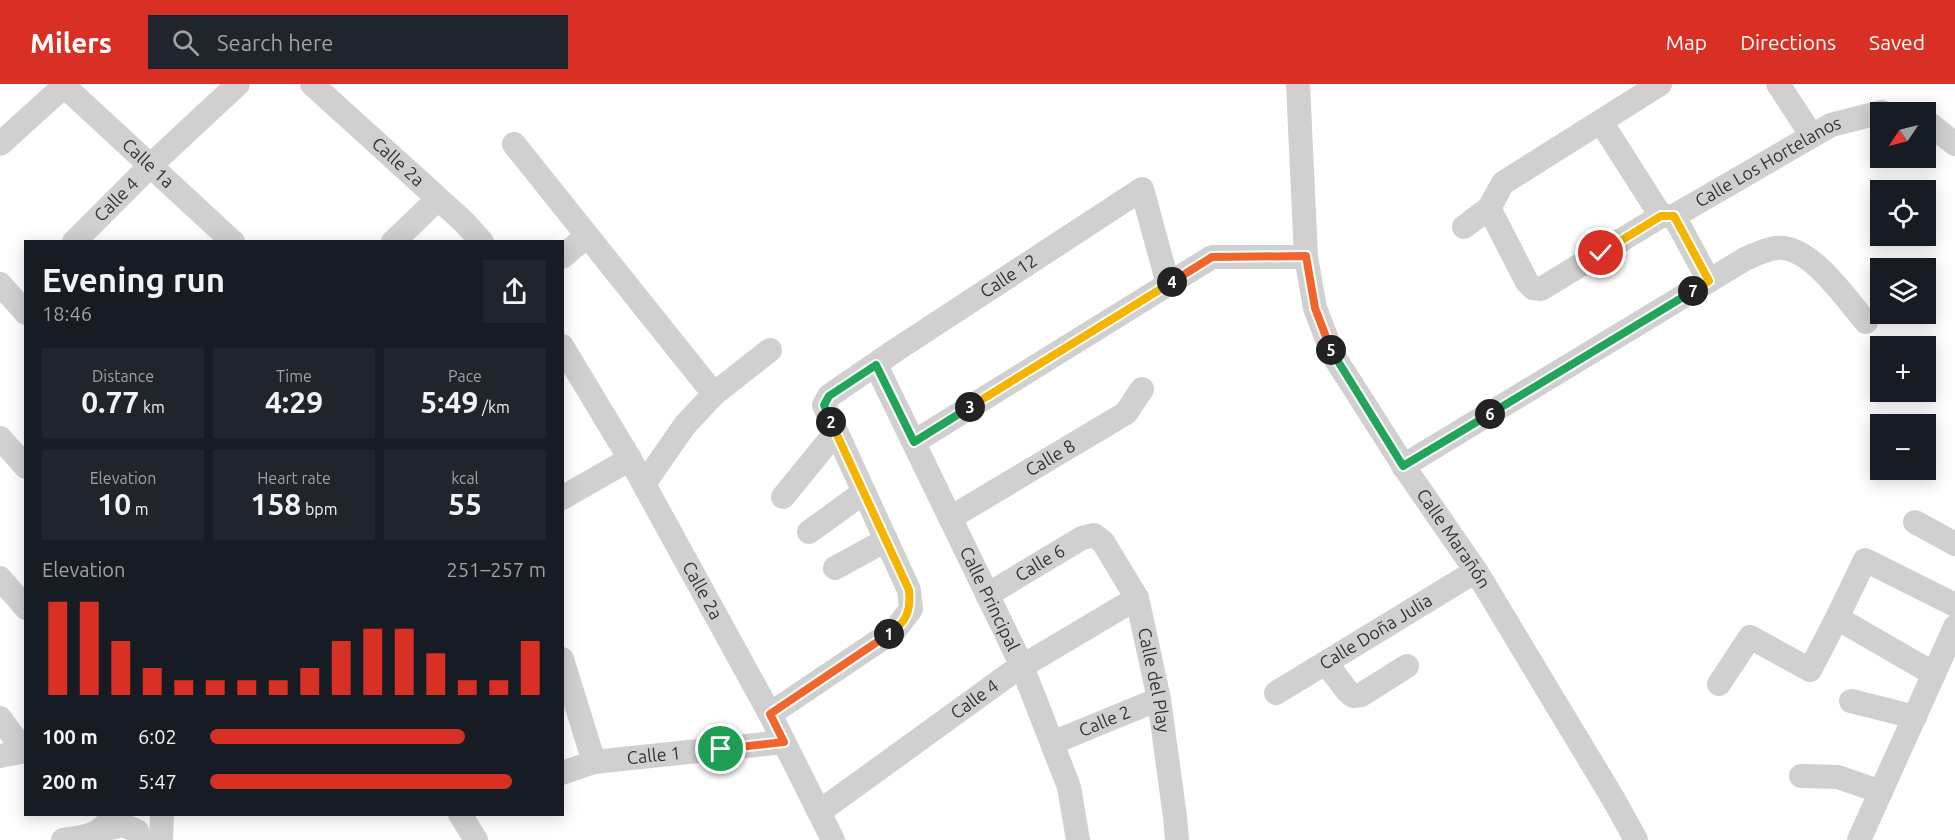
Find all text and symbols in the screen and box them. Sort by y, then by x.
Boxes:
search box [148,15,568,69]
icon: search [169,26,202,59]
text: Milers [30,27,112,58]
text: Search here [217,30,333,55]
text: Map [1666,30,1707,54]
text: Directions [1740,30,1836,54]
text: Saved [1869,30,1925,54]
north arrow [1870,102,1936,168]
map controls [1870,102,1936,480]
street label: Calle Los Hortelanos [1691,112,1843,211]
street label: Calle 2a [368,133,429,190]
street label: Calle 1a [119,134,179,191]
street label: Calle 4 [90,173,142,225]
button: locate [1870,180,1936,246]
pin [1575,227,1626,278]
icon: check [1584,236,1617,269]
street label: Calle 12 [976,249,1040,301]
button: layers [1870,258,1936,324]
button: share [483,260,546,323]
text: Evening run [42,261,225,298]
pin: 4 [1157,267,1187,297]
text: 4 [1167,273,1177,291]
pin: 7 [1678,276,1708,306]
text: 7 [1688,282,1698,300]
text: 18:46 [42,302,92,325]
pin: 5 [1316,335,1346,365]
button: + [1870,336,1936,402]
text: 5 [1326,341,1336,359]
text: Distance [92,367,154,385]
text: Time [276,367,312,385]
text: Pace [448,367,482,385]
text: 0.77 [81,385,139,419]
text: 4:29 [265,385,323,419]
text: 5:49 [420,385,478,419]
pin: 3 [955,392,985,422]
text: km [139,398,165,416]
text: /km [478,398,510,416]
text: 3 [965,398,975,416]
pin: 6 [1475,399,1505,429]
text: 6 [1485,405,1495,423]
pin: 2 [816,407,846,437]
text: 2 [826,413,836,431]
button: − [1870,414,1936,480]
street label: Calle 8 [1022,435,1078,480]
text: Elevation [90,469,156,487]
text: Heart rate [257,469,331,487]
text: kcal [451,469,479,487]
street label: Calle Marañón [1413,485,1495,592]
text: 10 [97,487,131,521]
text: 158 [251,487,301,521]
text: 55 [448,487,482,521]
text: m [131,500,149,518]
text: bpm [301,500,337,518]
street label: Calle 6 [1011,540,1068,585]
street label: Calle Principal [957,543,1024,654]
text: Elevation [42,558,125,581]
text: 251–257 m [447,558,546,581]
street label: Calle 2a [679,558,727,623]
street label: Calle Doña Julia [1315,589,1435,673]
pin: 1 [874,619,904,649]
text: 1 [884,625,894,643]
street label: Calle del Play [1135,626,1174,734]
street label: Calle 4 [946,675,1002,723]
street label: Calle 2 [1076,701,1133,740]
pin [695,723,746,774]
text: 100 m [42,725,98,748]
text: 6:02 [138,725,177,748]
icon: arrive [704,732,737,765]
street label: Calle 1 [626,742,682,767]
text: 200 m [42,770,98,793]
text: 5:47 [138,770,177,793]

